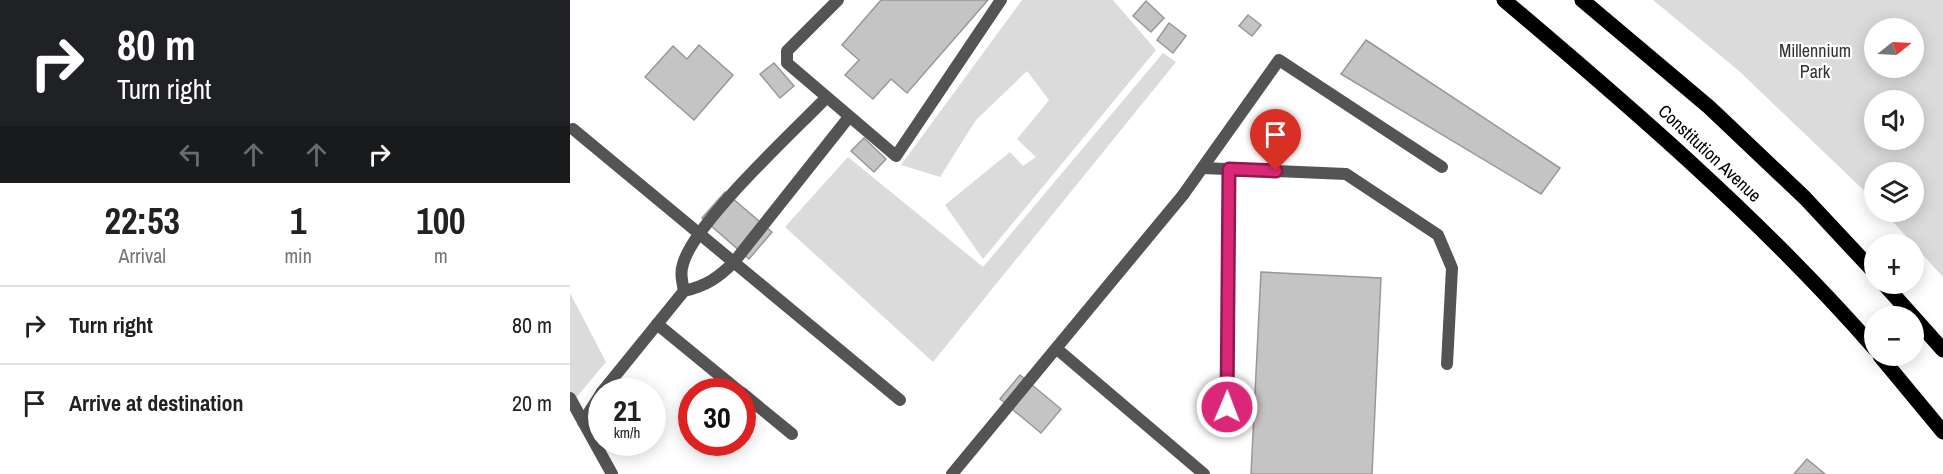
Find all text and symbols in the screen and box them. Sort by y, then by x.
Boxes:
text: 80 m [117,17,196,73]
north arrow [1864,18,1924,78]
map controls [1864,18,1924,366]
icon: right [18,24,96,102]
park label: Millennium Park [1779,38,1851,84]
text: Turn right [117,71,211,107]
button: sound [1864,90,1924,150]
street label: Constitution Avenue [1653,99,1767,207]
pin [1250,109,1301,171]
icon: arrive [1259,118,1292,151]
icon: left [174,138,207,171]
icon: ahead [237,138,270,171]
icon: ahead [300,138,333,171]
icon: right [363,138,396,171]
button: layers [1864,162,1924,222]
text: 22:53 [104,197,180,245]
text: 1 [290,197,306,245]
text: 100 [416,197,466,245]
button: + [1864,234,1924,294]
text: Arrival [119,242,166,269]
text: min [284,242,312,269]
text: m [434,242,448,269]
button: − [1864,306,1924,366]
icon: right [18,309,51,342]
text: Turn right [69,310,153,340]
text: 80 m [512,310,552,340]
position arrow [1195,375,1259,439]
speed limit sign: 30 [678,378,756,456]
icon: arrive [18,387,51,420]
text: Arrive at destination [69,388,243,418]
text: 20 m [512,388,552,418]
text: 21 [613,390,641,430]
text: km/h [614,422,640,443]

